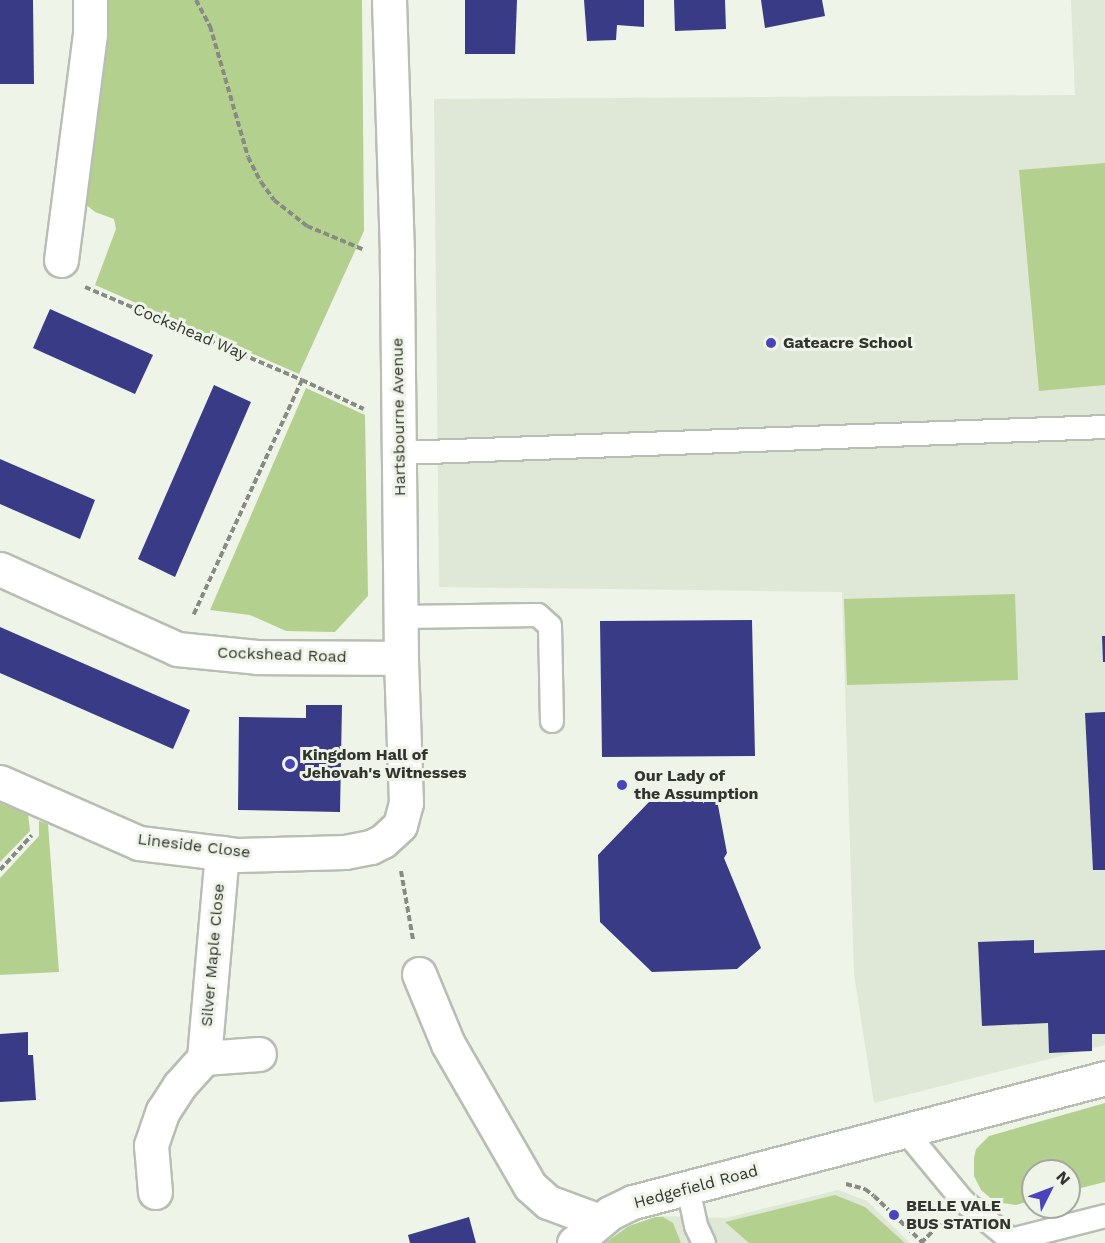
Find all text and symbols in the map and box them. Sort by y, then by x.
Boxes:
street label: Cockshead Way [130,299,250,365]
place label: Gateacre School [783,333,912,353]
marker: Gateacre School [764,336,778,350]
street label: Hartsbourne Avenue [388,337,410,497]
street label: Cockshead Road [217,643,347,667]
place label: Kingdom Hall of Jehovah's Witnesses [302,745,467,783]
marker: Kingdom Hall of Jehovah's Witnesses [283,757,297,771]
place label: Our Lady of the Assumption [634,766,759,804]
marker: Our Lady of the Assumption [615,778,629,792]
street label: Lineside Close [137,830,251,862]
street label: Silver Maple Close [197,882,229,1028]
north arrow [1021,1159,1081,1219]
street label: Hedgefield Road [632,1161,760,1213]
text: N [1052,1167,1074,1189]
place label: BELLE VALE BUS STATION [906,1196,1011,1234]
marker: BELLE VALE BUS STATION [887,1208,901,1222]

